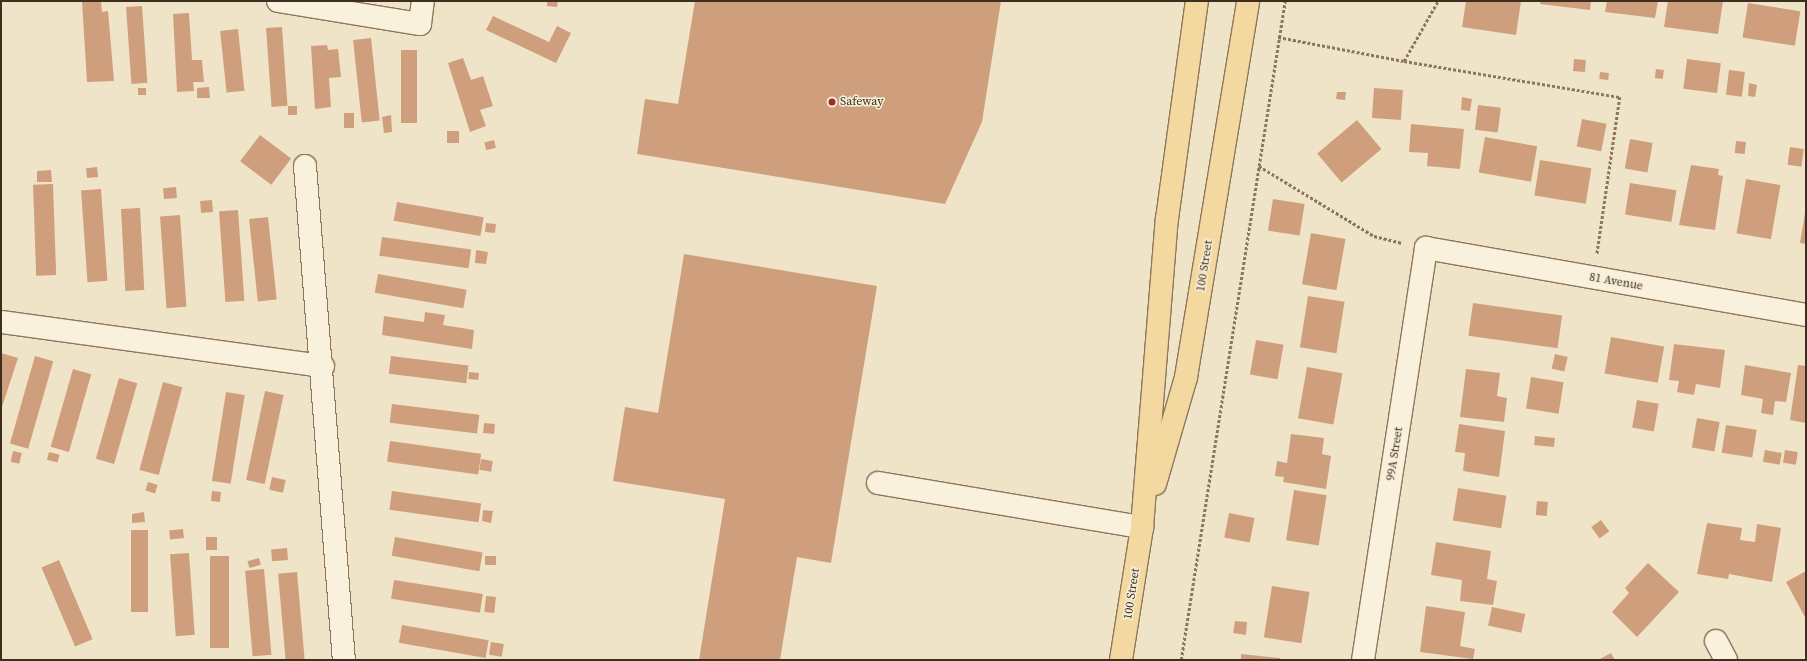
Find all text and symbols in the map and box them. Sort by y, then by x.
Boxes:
place label: Safeway [840,95,883,109]
marker: Safeway [827,97,837,107]
street label: 100 Street [1194,239,1216,293]
street label: 81 Avenue [1588,270,1644,294]
street label: 99A Street [1384,426,1406,482]
street label: 100 Street [1121,567,1143,621]

